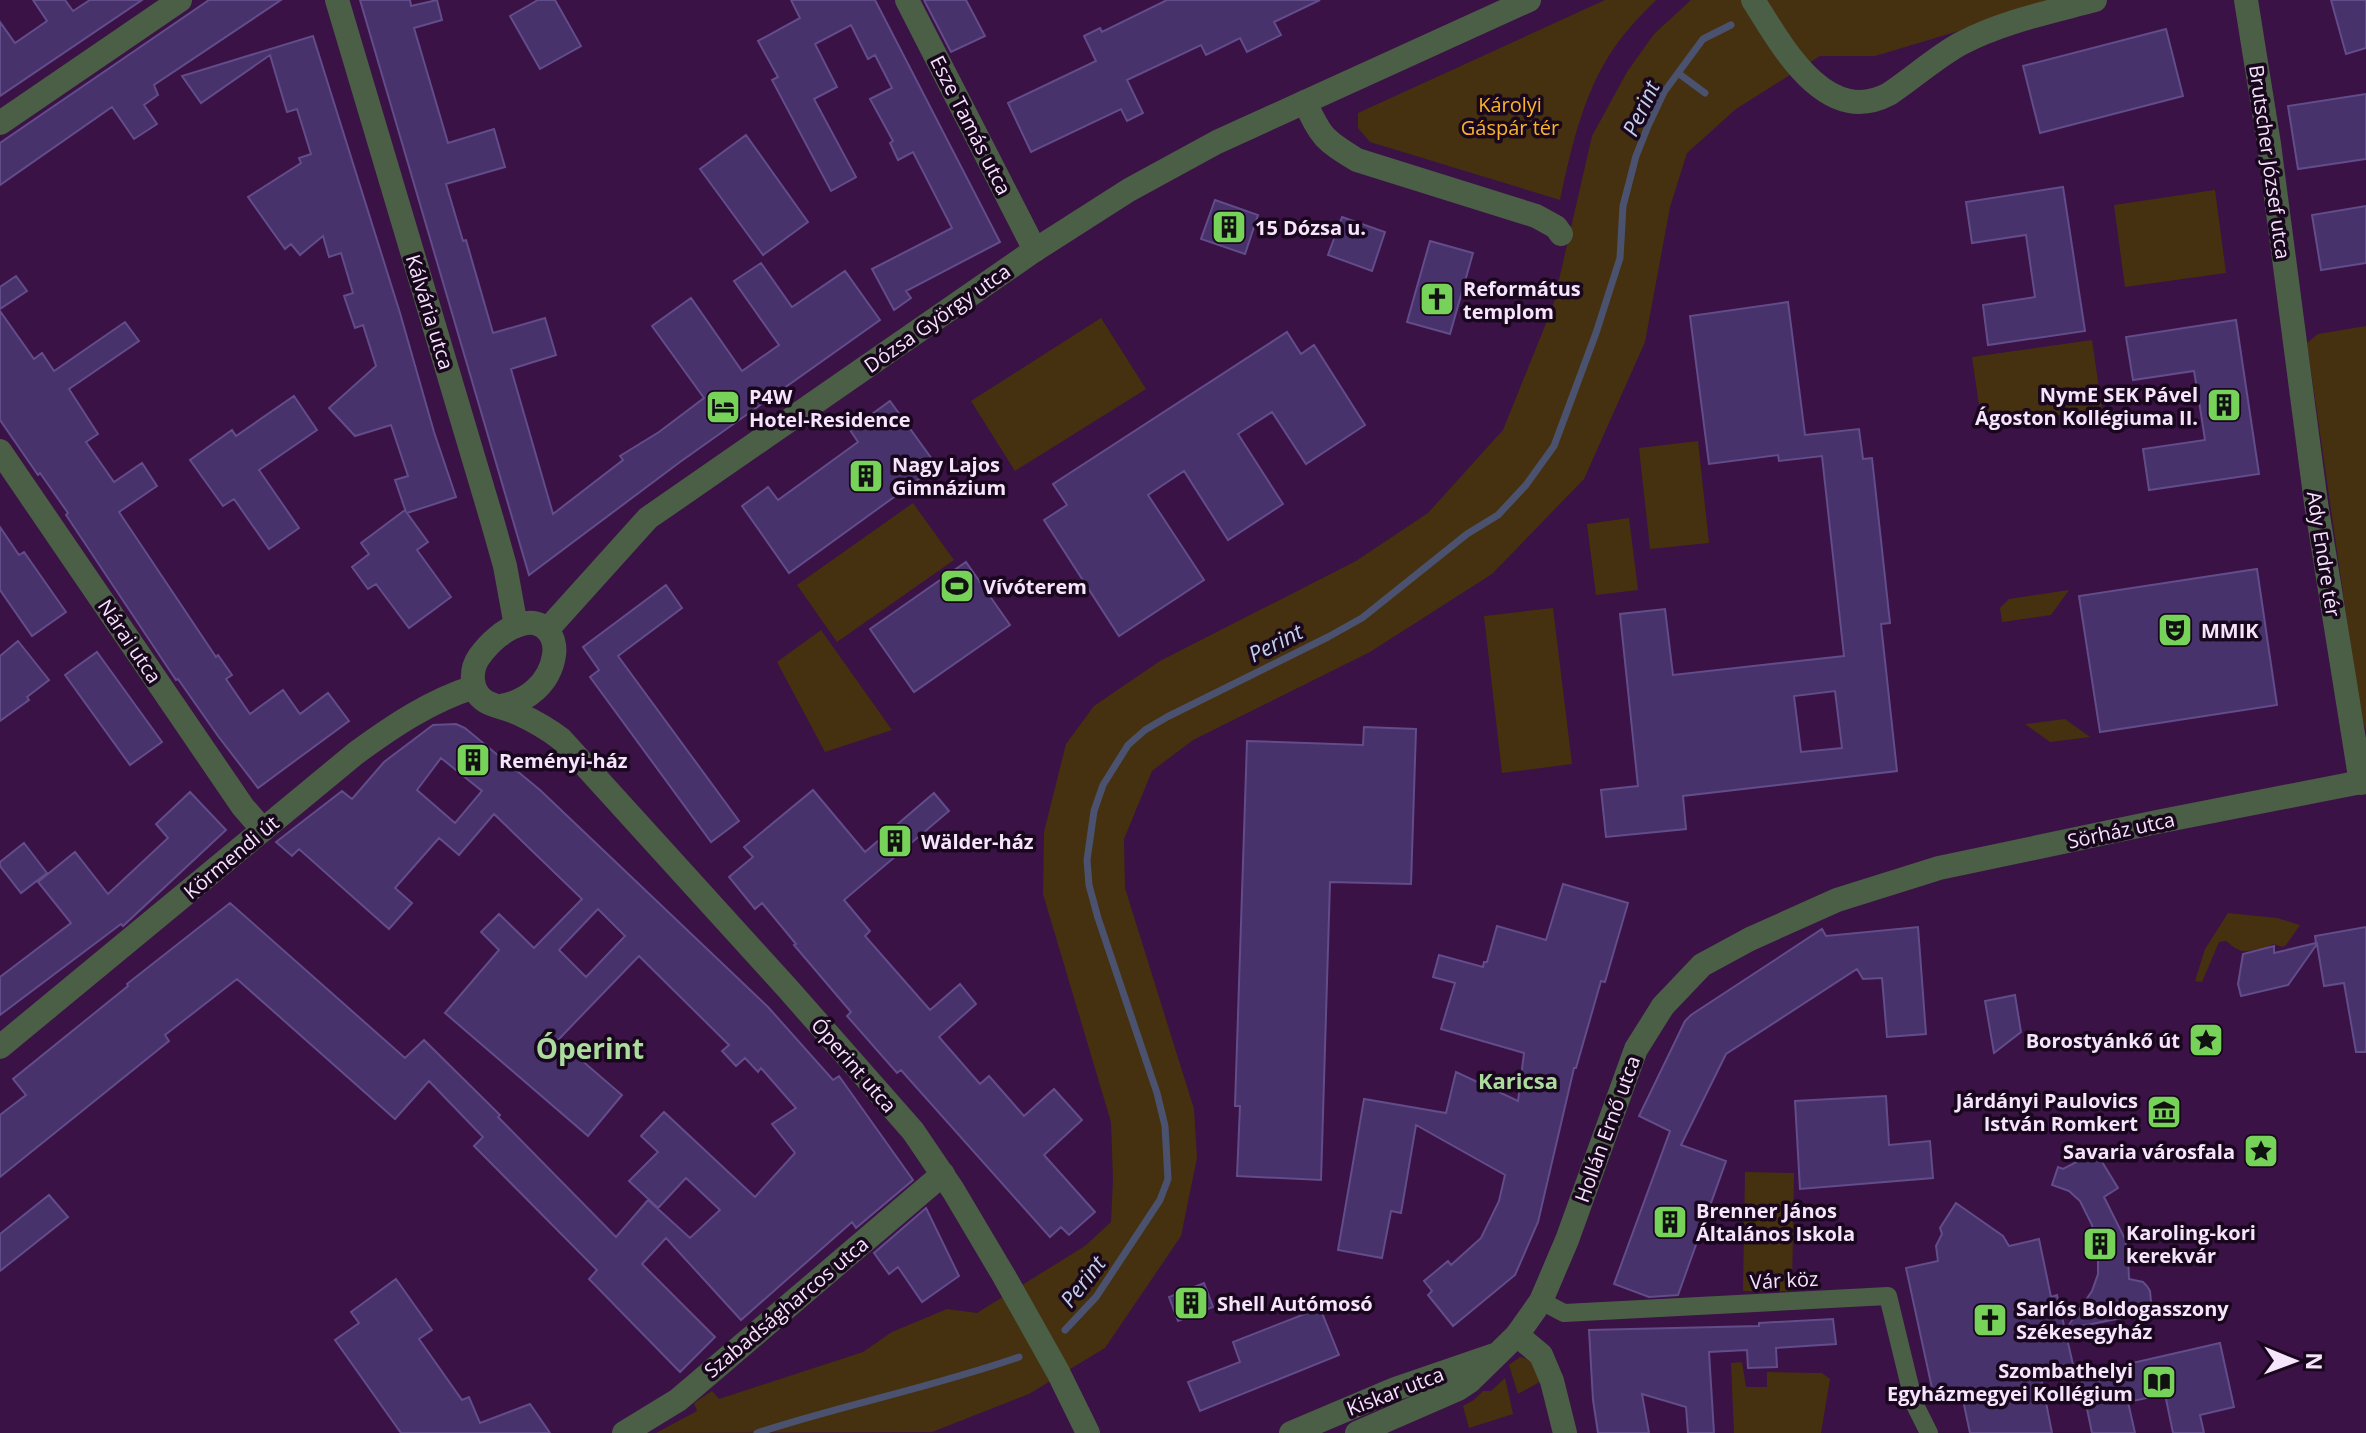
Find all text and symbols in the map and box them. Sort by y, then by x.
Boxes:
street label: Esze Tamás utca [924,51,1018,199]
street label: Brutscher József utca [2243,63,2297,261]
water label: Perint [1614,75,1666,140]
park label: Károlyi Gáspár tér [1461,91,1559,141]
building icon: 15 Dózsa u. [1210,208,1248,246]
place label: 15 Dózsa u. [1255,214,1366,241]
street label: Kálvária utca [400,251,460,373]
street label: Dózsa György utca [859,257,1015,379]
place label: Református templom [1463,275,1581,325]
church icon: Református templom [1418,280,1456,318]
place label: NymE SEK Pável Ágoston Kollégiuma II. [1975,381,2198,431]
place label: P4W Hotel-Residence [749,383,911,433]
building icon: NymE SEK Pável Ágoston Kollégiuma II. [2205,386,2243,424]
hotel icon: P4W Hotel-Residence [704,388,742,426]
place label: Nagy Lajos Gimnázium [892,451,1006,501]
building icon: Nagy Lajos Gimnázium [847,457,885,495]
street label: Ady Endre tér [2301,489,2347,619]
sports icon: Vívóterem [938,567,976,605]
place label: Vívóterem [983,573,1087,600]
street label: Nárai utca [92,594,168,688]
theatre icon: MMIK [2156,611,2194,649]
water label: Perint [1243,615,1308,668]
place label: MMIK [2201,617,2259,644]
building icon: Reményi-ház [454,741,492,779]
place label: Reményi-ház [499,747,628,774]
street label: Sörház utca [2065,805,2177,855]
street label: Körmendi út [178,809,284,905]
building icon: Wälder-ház [876,822,914,860]
place label: Wälder-ház [921,828,1034,855]
street label: Óperint utca [805,1012,903,1118]
place icon: Borostyánkő út [2187,1021,2225,1059]
place label: Borostyánkő út [2026,1027,2180,1054]
district label: Óperint [536,1029,644,1067]
street label: Hollán Ernő utca [1568,1052,1646,1206]
district label: Karicsa [1478,1065,1558,1095]
place label: Járdányi Paulovics István Romkert [1954,1087,2138,1137]
museum icon: Járdányi Paulovics István Romkert [2145,1093,2183,1131]
place icon: Savaria városfala [2242,1132,2280,1170]
place label: Savaria városfala [2063,1138,2235,1165]
place label: Brenner János Általános Iskola [1696,1197,1855,1247]
building icon: Brenner János Általános Iskola [1651,1203,1689,1241]
place label: Karoling-kori kerekvár [2126,1219,2256,1269]
building icon: Karoling-kori kerekvár [2081,1225,2119,1263]
street label: Szabadságharcos utca [698,1230,874,1384]
water label: Perint [1052,1248,1112,1313]
street label: Vár köz [1749,1265,1819,1295]
building icon: Shell Autómosó [1172,1284,1210,1322]
place label: Shell Autómosó [1217,1290,1373,1317]
place label: Sarlós Boldogasszony Székesegyház [2016,1295,2229,1345]
church icon: Sarlós Boldogasszony Székesegyház [1971,1301,2009,1339]
north arrow [2254,1321,2334,1401]
text: N [2300,1352,2330,1371]
place label: Szombathelyi Egyházmegyei Kollégium [1887,1357,2133,1407]
street label: Kiskar utca [1343,1360,1447,1422]
library icon: Szombathelyi Egyházmegyei Kollégium [2140,1363,2178,1401]

